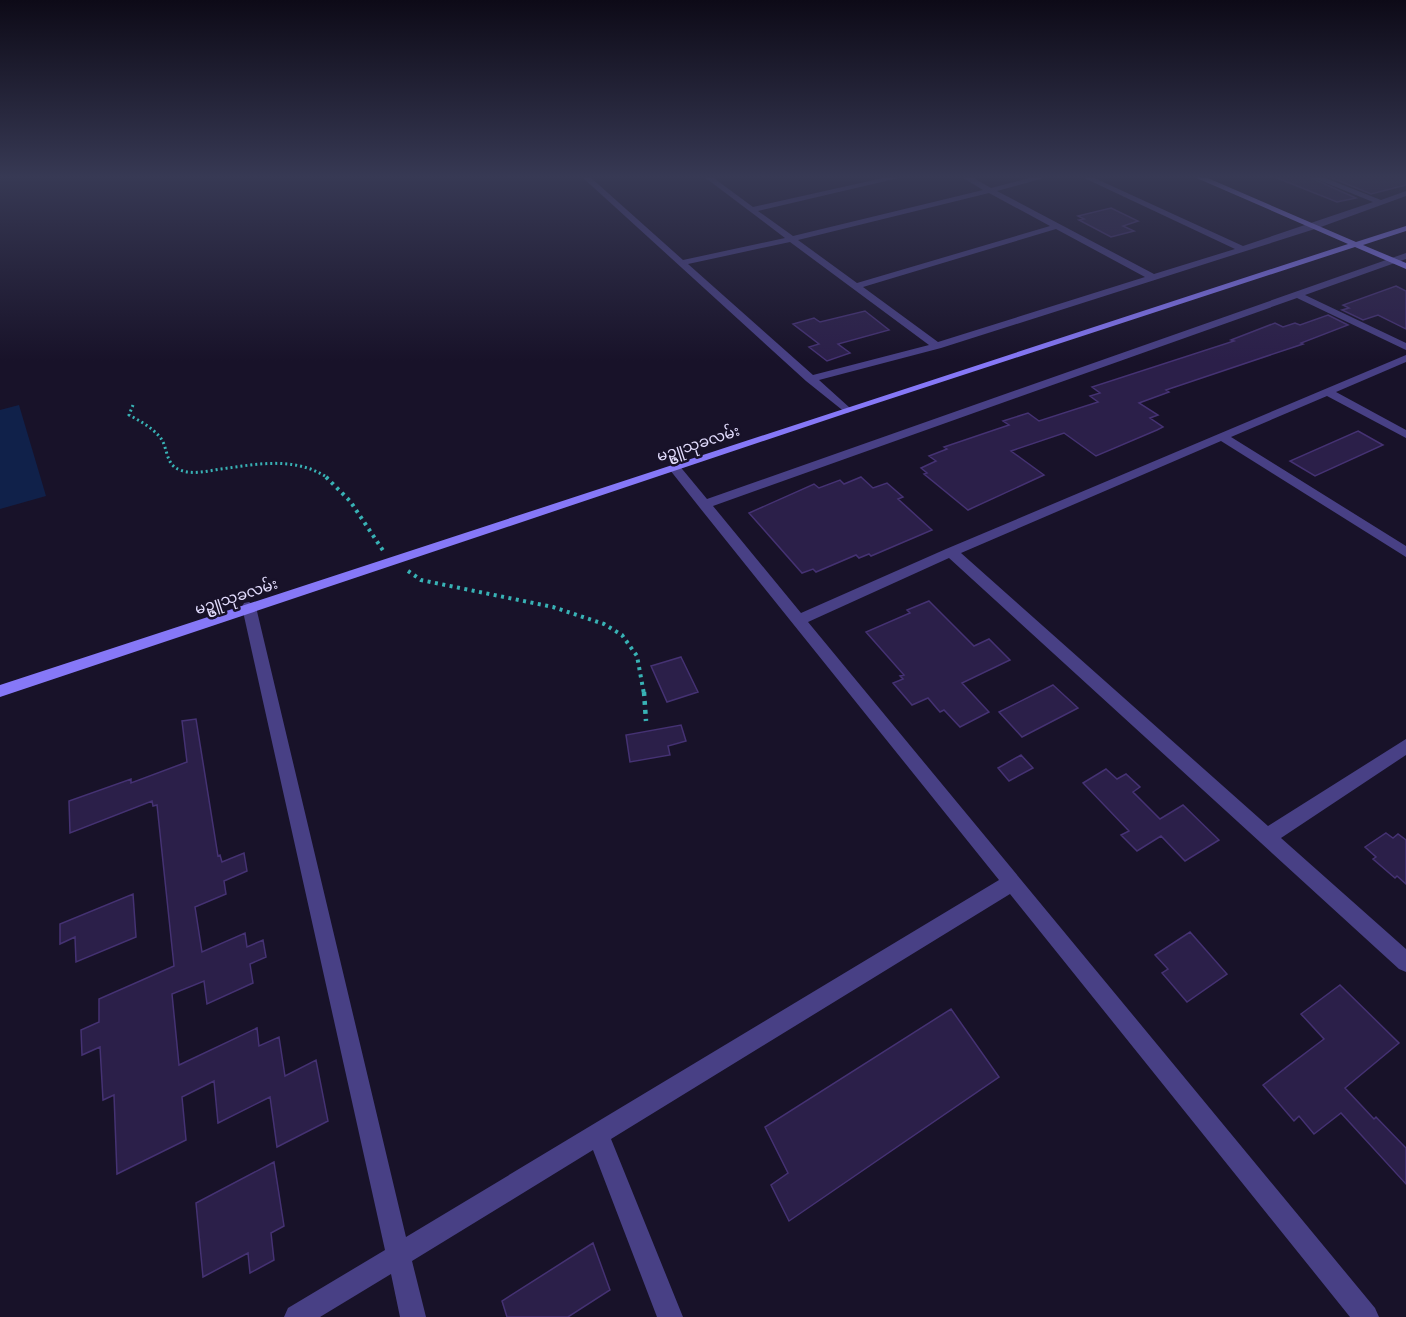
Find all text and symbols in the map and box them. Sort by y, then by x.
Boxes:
street label: မဥ္ဇူသုခလမ်း [654,421,743,468]
street label: မဥ္ဇူသုခလမ်း [192,574,281,621]

